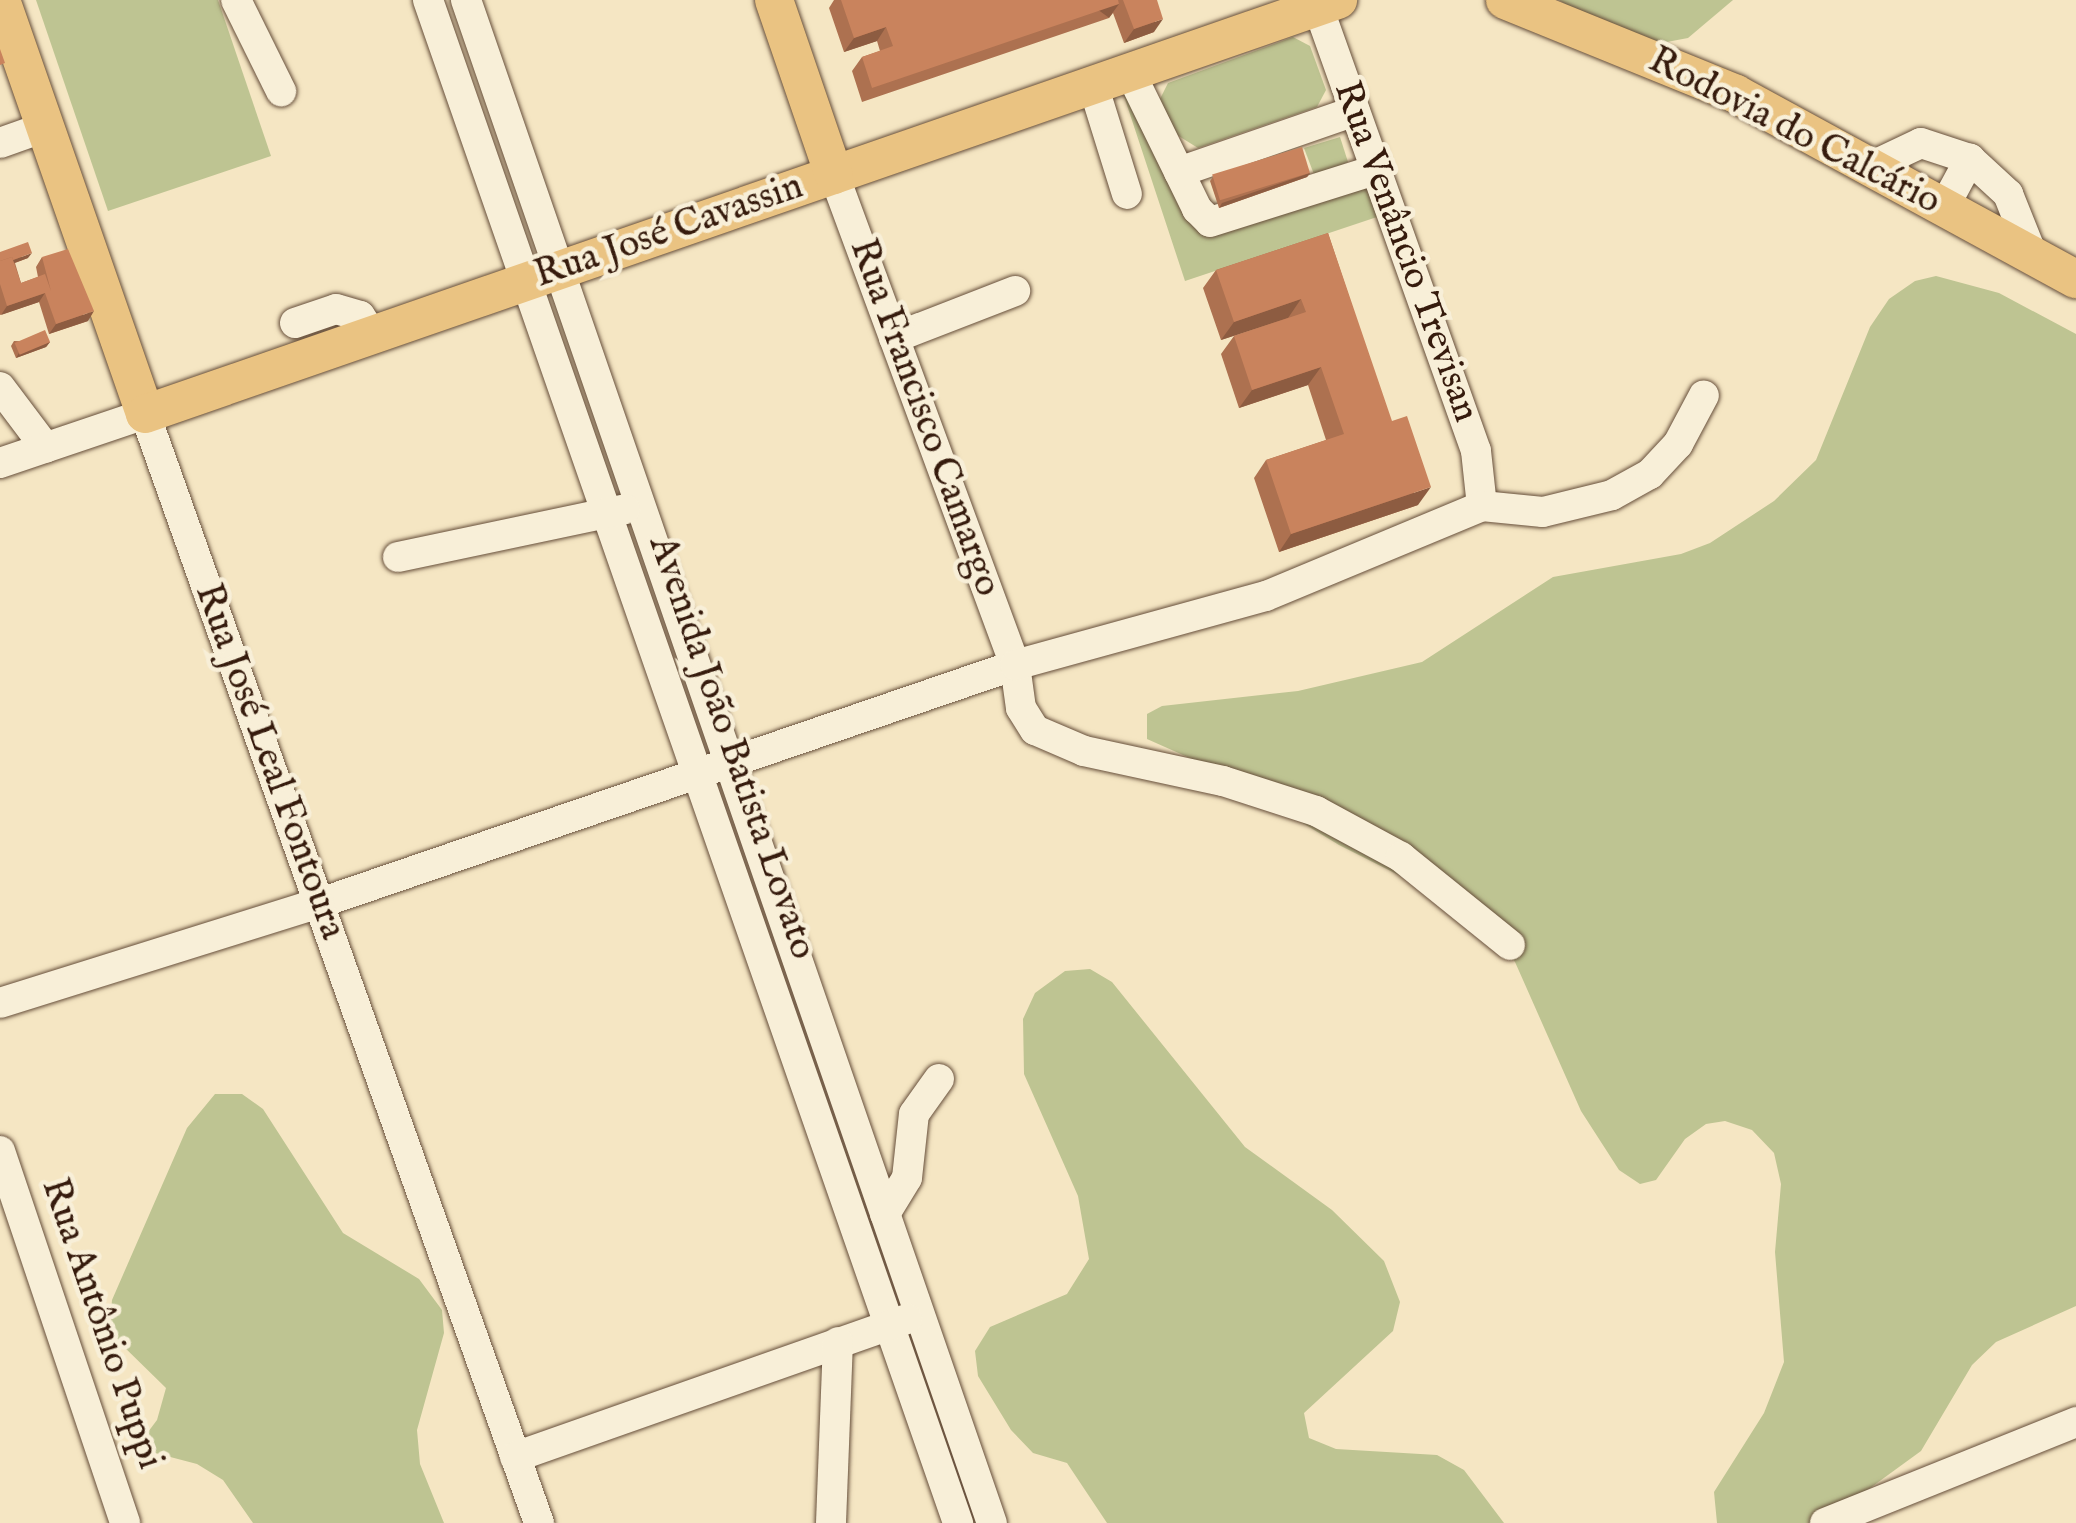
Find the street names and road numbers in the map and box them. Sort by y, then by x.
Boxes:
street label: Rodovia do Calcário [1640,39,1948,225]
street label: Rua Venâncio Trevisan [1322,76,1488,428]
street label: Rua José Cavassin [529,165,809,299]
street label: Rua Francisco Camargo [838,233,1010,603]
street label: Avenida João Batista Lovato [637,531,825,965]
street label: Rua José Leal Fontoura [183,578,355,946]
street label: Rua Antônio Puppi [30,1173,172,1475]

